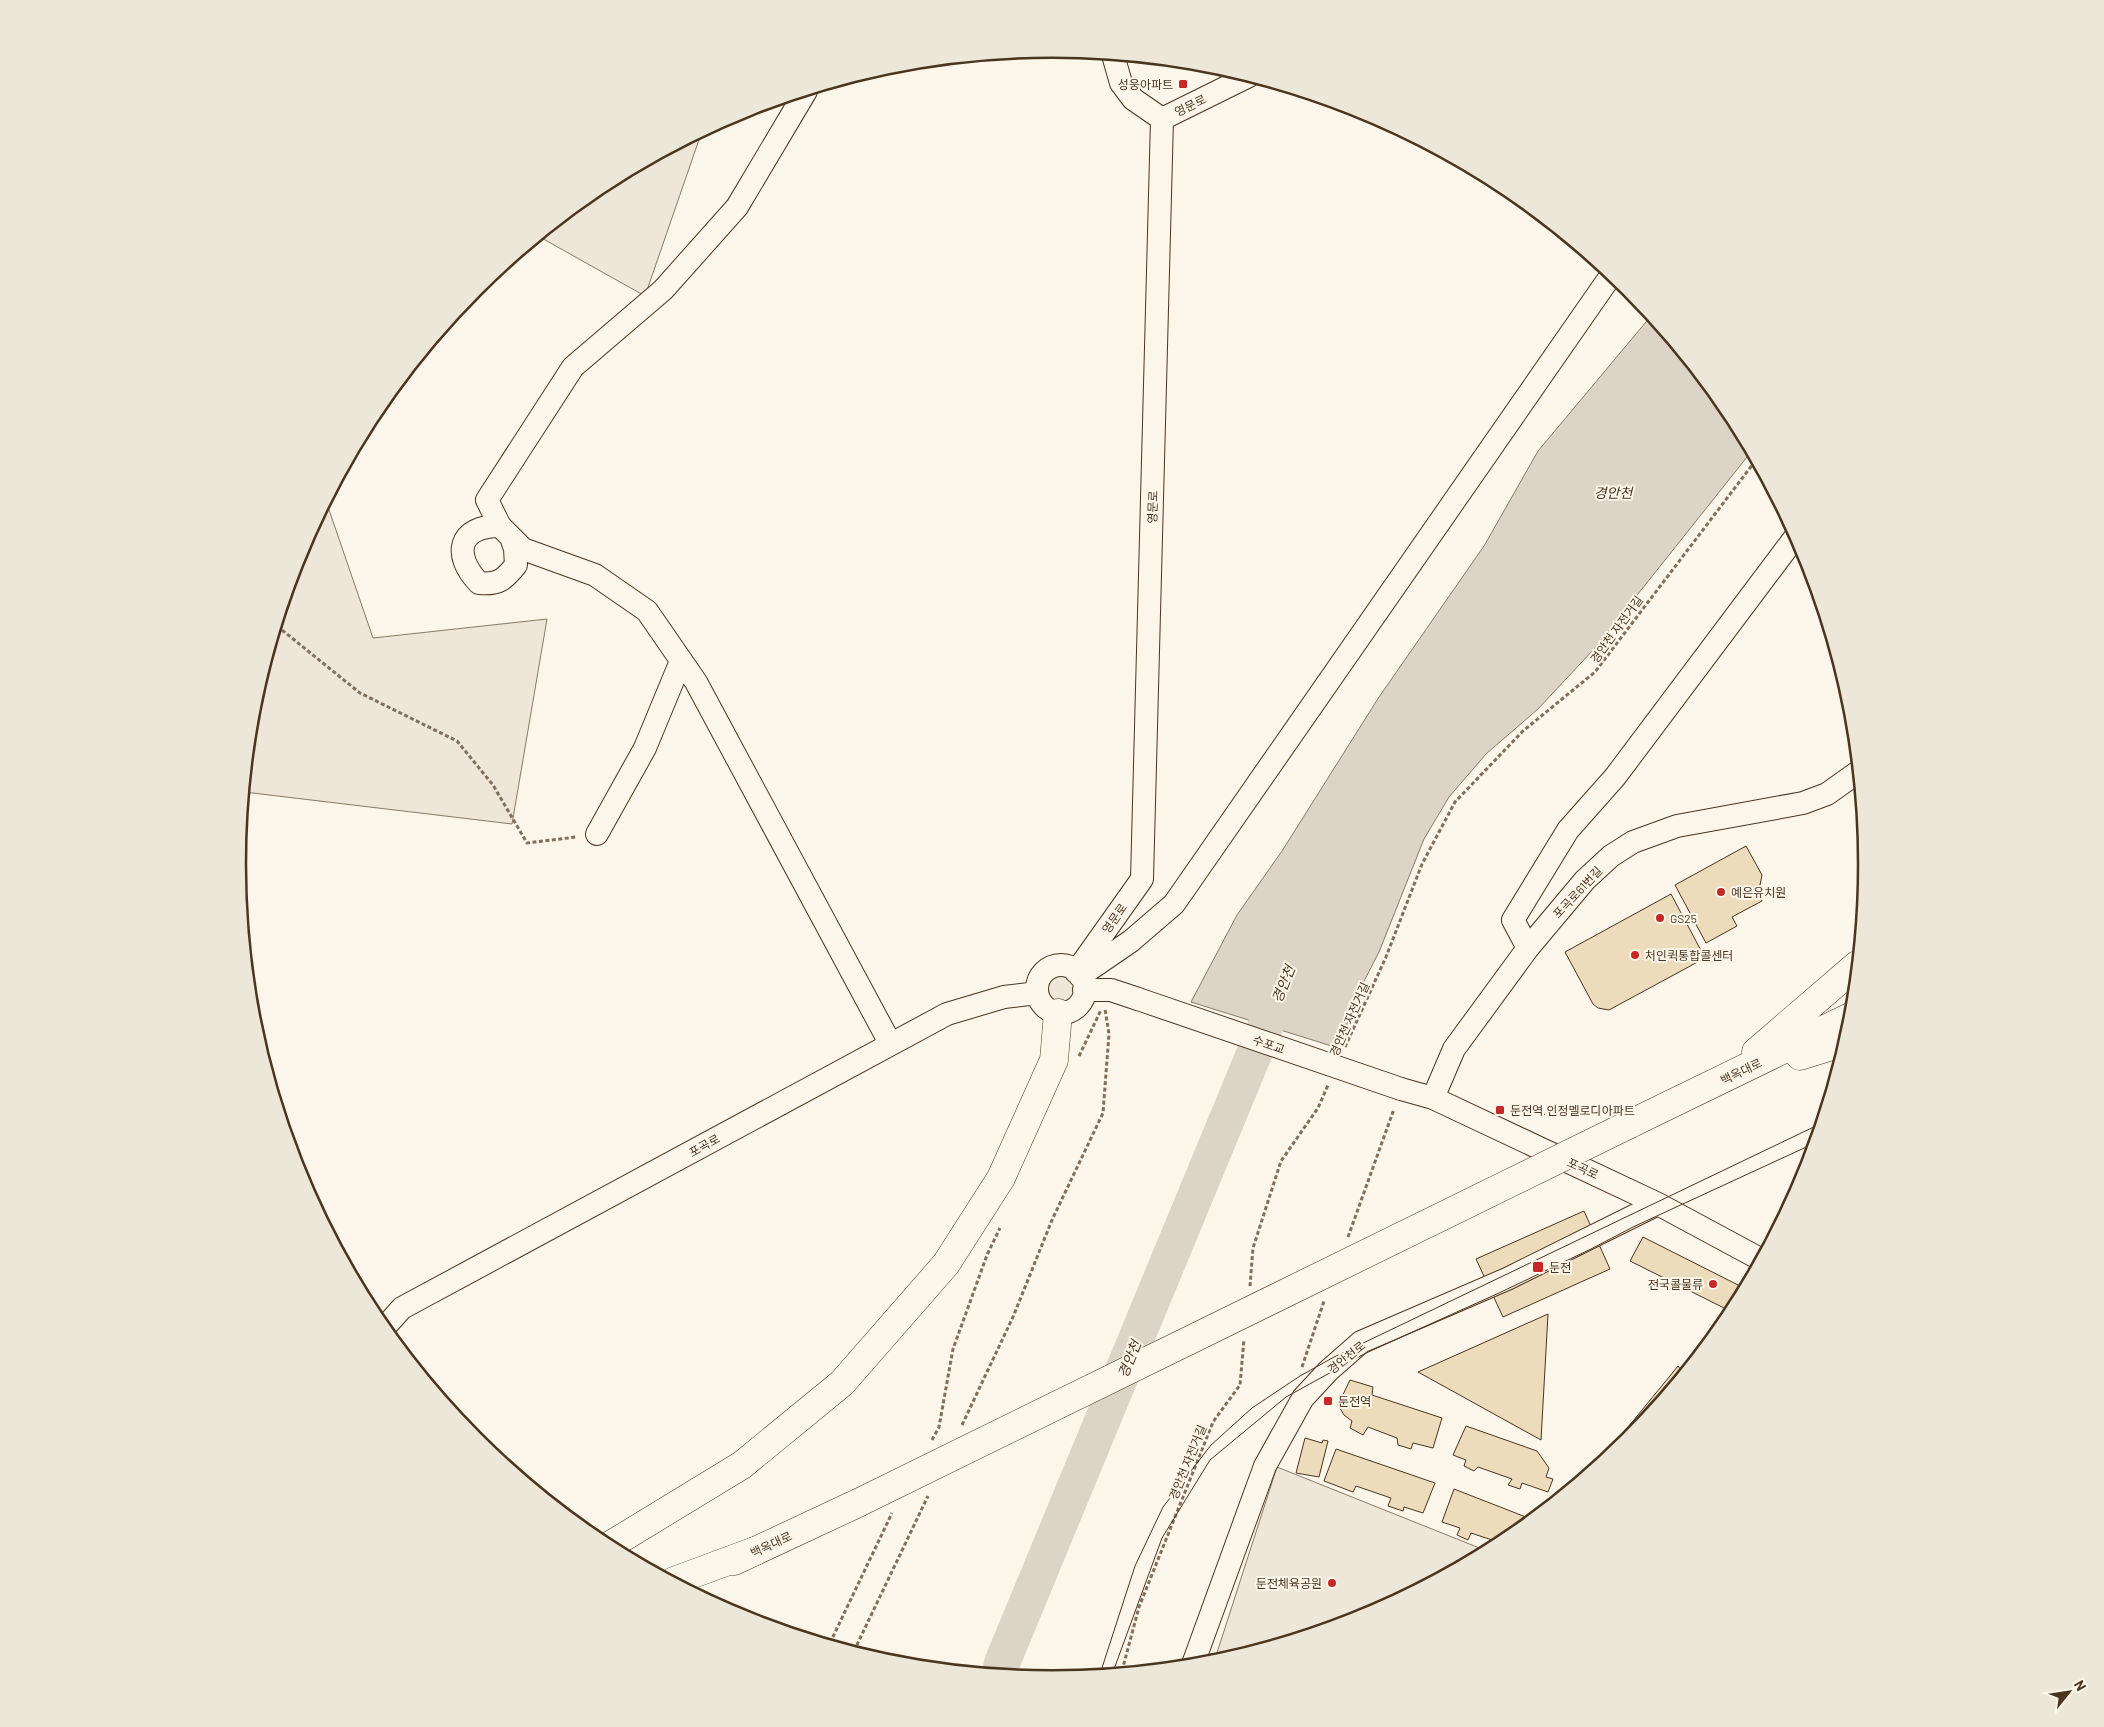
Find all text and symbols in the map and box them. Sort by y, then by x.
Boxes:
place label: 성웅아파트 [1118,77,1173,91]
marker: 성웅아파트 [1177,78,1189,90]
street label: 영문로 [1172,91,1208,119]
water label: 경안천 [1594,484,1633,501]
street label: 영문로 [1144,490,1160,524]
street label: 경안천 자전거길 [1587,593,1645,665]
street label: 포곡로61번길 [1550,863,1604,921]
place label: 예은유치원 [1731,885,1786,899]
marker: 예은유치원 [1715,886,1727,898]
street label: 영문로 [1099,900,1129,936]
place label: GS25 [1670,911,1697,925]
marker: GS25 [1654,912,1666,924]
place label: 처인퀵통합콜센터 [1645,948,1733,962]
marker: 처인퀵통합콜센터 [1629,949,1641,961]
water label: 경안천 [1268,962,1299,1005]
street label: 경안천 자전거길 [1326,980,1372,1058]
street label: 수포교 [1251,1032,1287,1056]
street label: 백옥대로 [1718,1055,1764,1087]
place label: 둔전역.인정멜로디아파트 [1510,1103,1635,1117]
marker: 둔전역.인정멜로디아파트 [1494,1104,1506,1116]
street label: 포곡로 [686,1131,722,1159]
street label: 포곡로 [1565,1155,1601,1181]
marker: 둔전 [1531,1260,1545,1274]
place label: 둔전 [1549,1260,1571,1274]
place label: 전국콜물류 [1648,1277,1703,1291]
marker: 전국콜물류 [1707,1278,1719,1290]
water label: 경안천 [1114,1337,1145,1380]
street label: 경안천로 [1324,1338,1368,1376]
place label: 둔전역 [1338,1394,1371,1408]
marker: 둔전역 [1322,1395,1334,1407]
street label: 경안천 자전거길 [1166,1422,1208,1502]
street label: 백옥대로 [748,1528,794,1560]
place label: 둔전체육공원 [1256,1576,1322,1590]
marker: 둔전체육공원 [1326,1577,1338,1589]
north arrow [2044,1667,2094,1717]
text: N [2071,1677,2090,1694]

